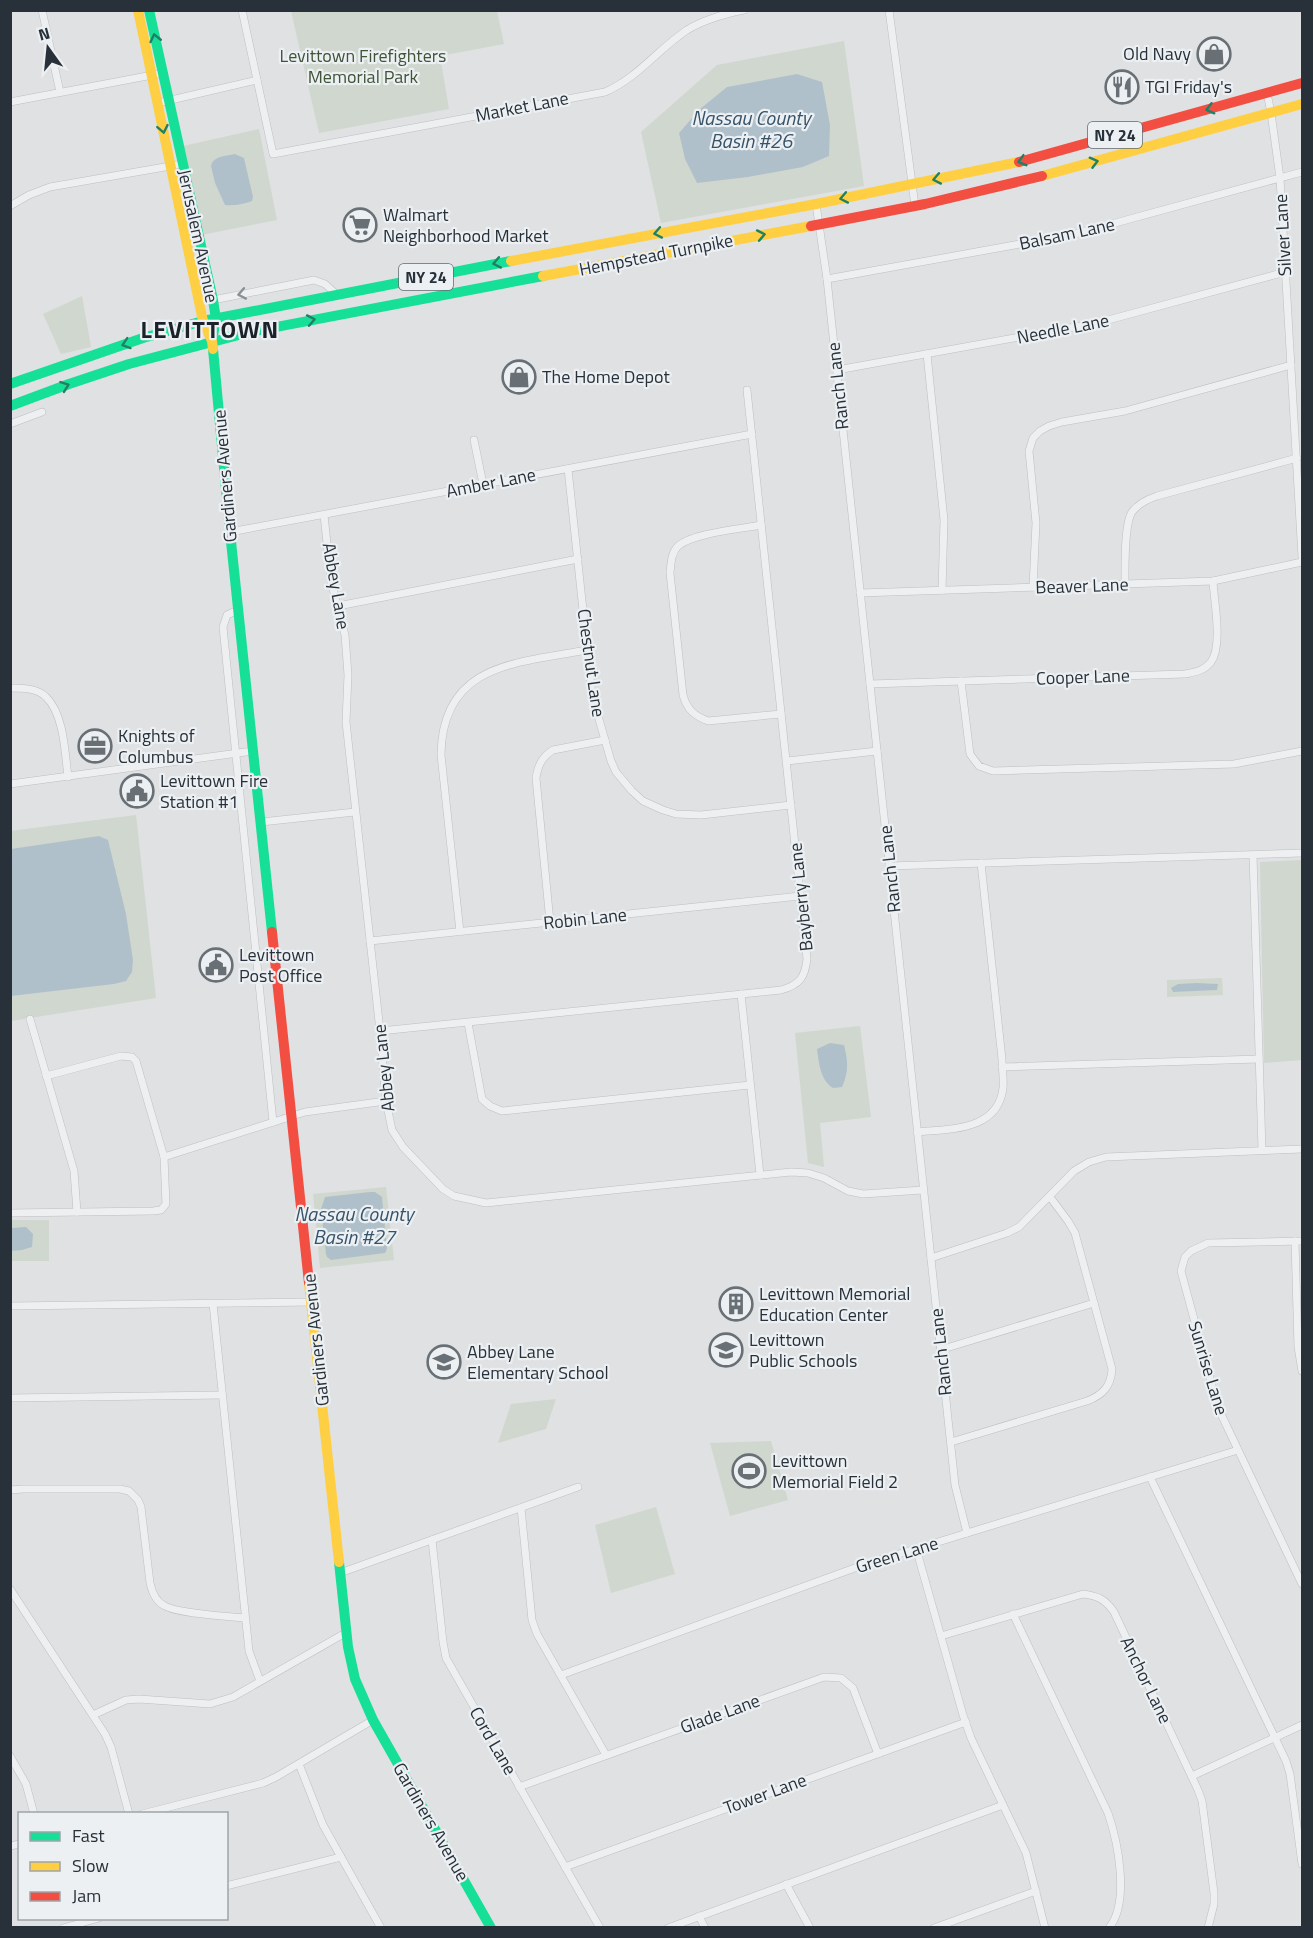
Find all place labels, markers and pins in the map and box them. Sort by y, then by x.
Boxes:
shop icon: Old Navy [1196,36,1232,72]
place label: Old Navy [1123,40,1191,67]
restaurant icon: TGI Friday's [1104,69,1140,105]
place label: TGI Friday's [1145,73,1232,100]
place label: Walmart Neighborhood Market [383,201,549,249]
supermarket icon: Walmart Neighborhood Market [342,207,378,243]
shop icon: The Home Depot [501,359,537,395]
place label: The Home Depot [542,363,670,390]
place label: Knights of Columbus [118,722,195,770]
office icon: Knights of Columbus [77,728,113,764]
place label: Levittown Fire Station #1 [160,767,268,815]
public building icon: Levittown Fire Station #1 [119,773,155,809]
place label: Levittown Post Office [239,941,322,989]
public building icon: Levittown Post Office [198,947,234,983]
place label: Levittown Memorial Education Center [759,1280,911,1328]
building icon: Levittown Memorial Education Center [718,1286,754,1322]
place label: Levittown Public Schools [749,1326,857,1374]
school or university icon: Levittown Public Schools [708,1332,744,1368]
place label: Abbey Lane Elementary School [467,1338,609,1386]
school or university icon: Abbey Lane Elementary School [426,1344,462,1380]
place label: Levittown Memorial Field 2 [772,1447,898,1495]
sports icon: Levittown Memorial Field 2 [731,1453,767,1489]

